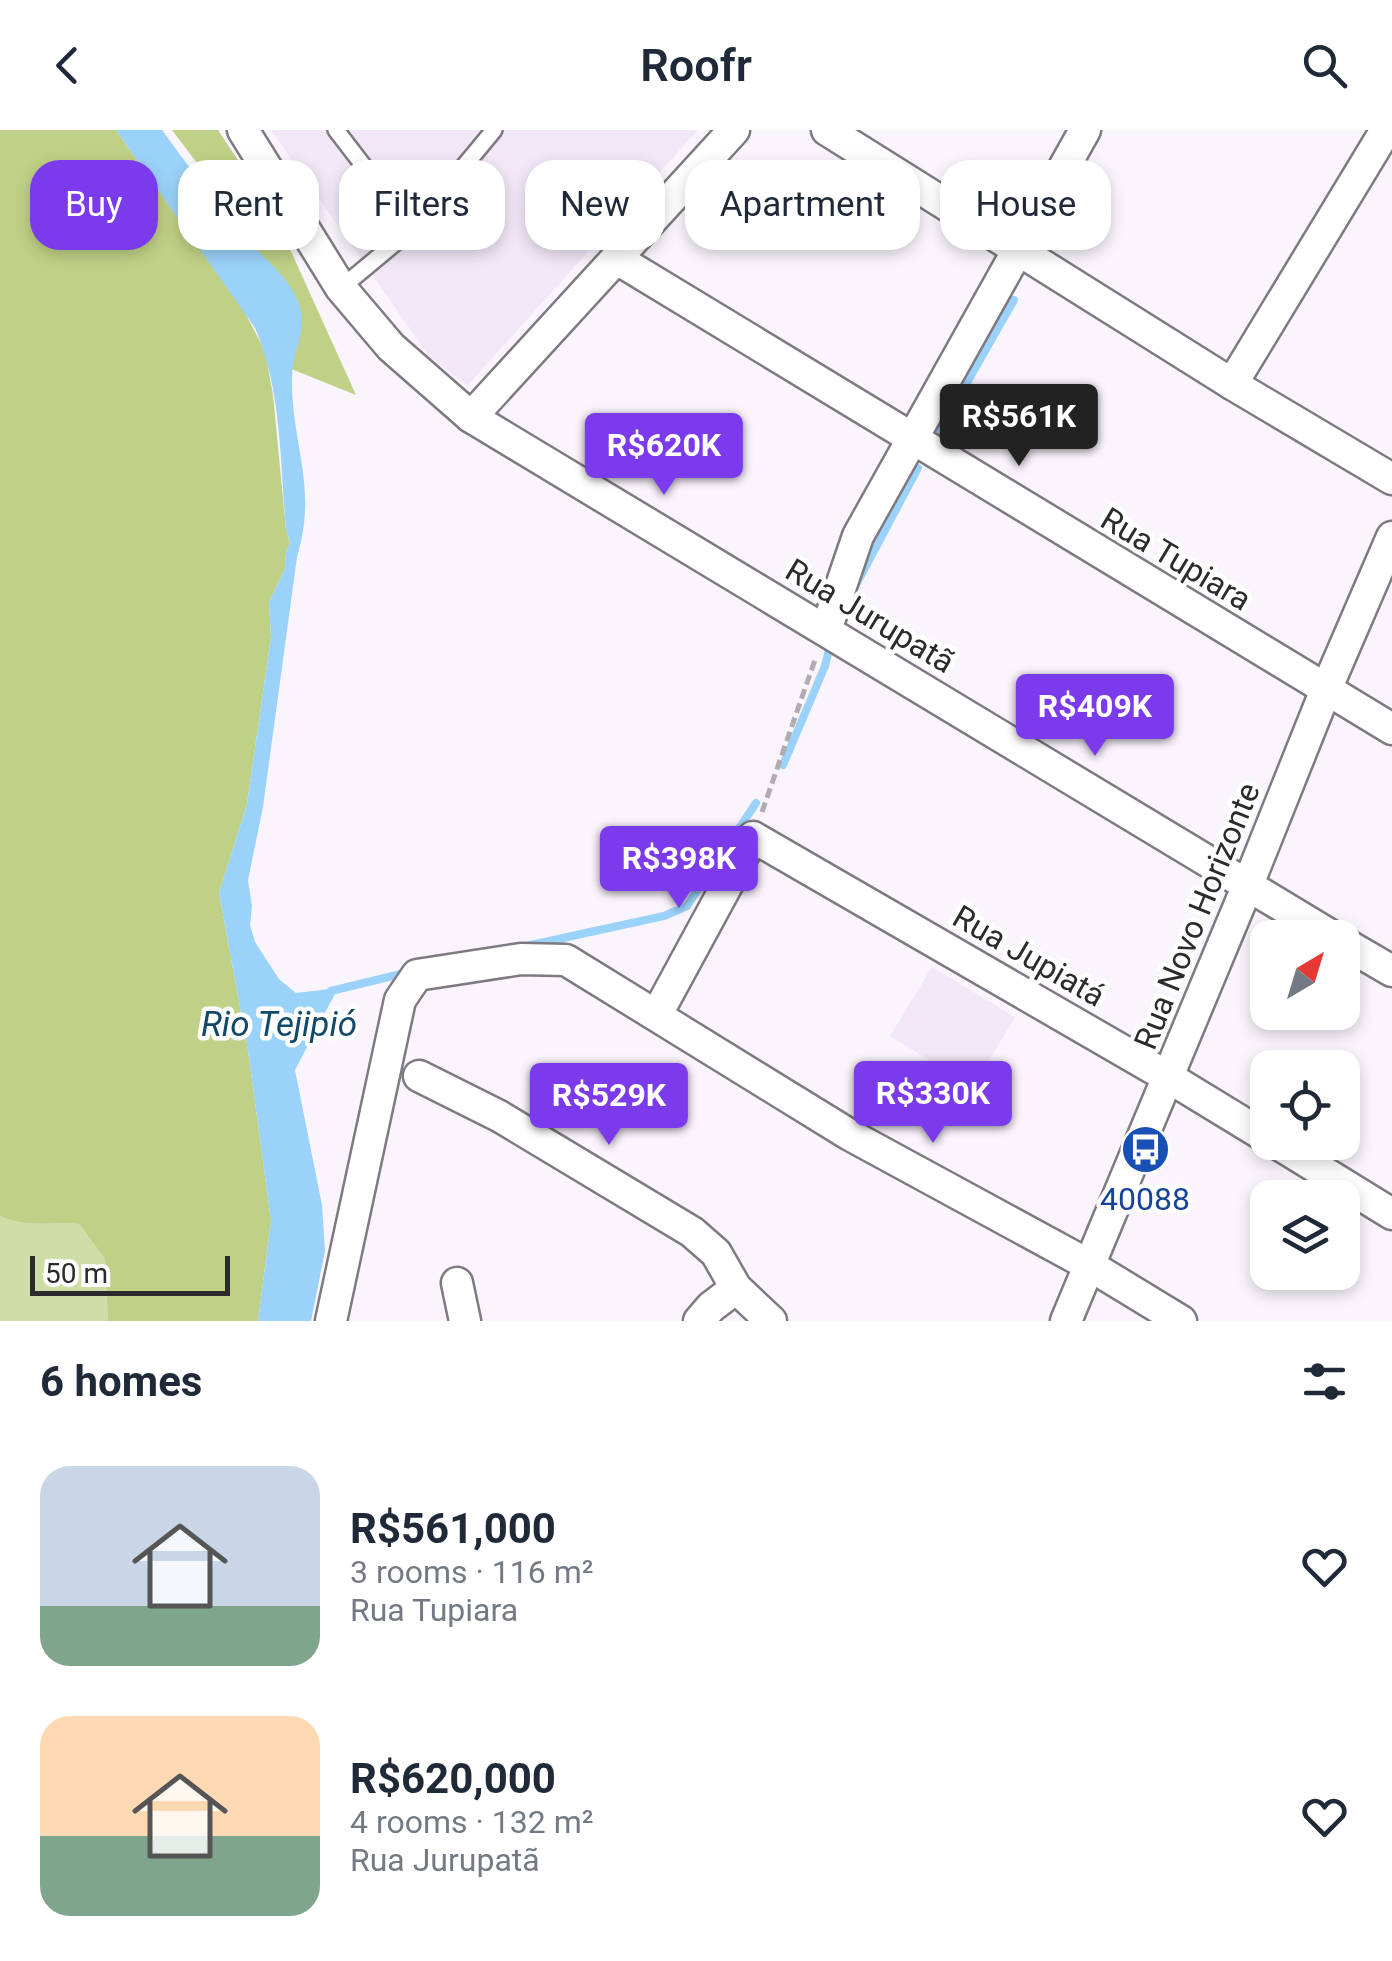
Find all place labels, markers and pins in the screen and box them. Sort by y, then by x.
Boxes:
pin: R$561K [938,384,1100,469]
pin: R$620K [583,413,745,498]
pin: R$409K [1014,674,1176,759]
pin: R$398K [598,826,760,911]
pin: R$330K [852,1061,1014,1146]
pin: R$529K [528,1063,690,1148]
bus stop icon: 40088 [1119,1123,1171,1175]
place label: 40088 [1100,1180,1190,1218]

